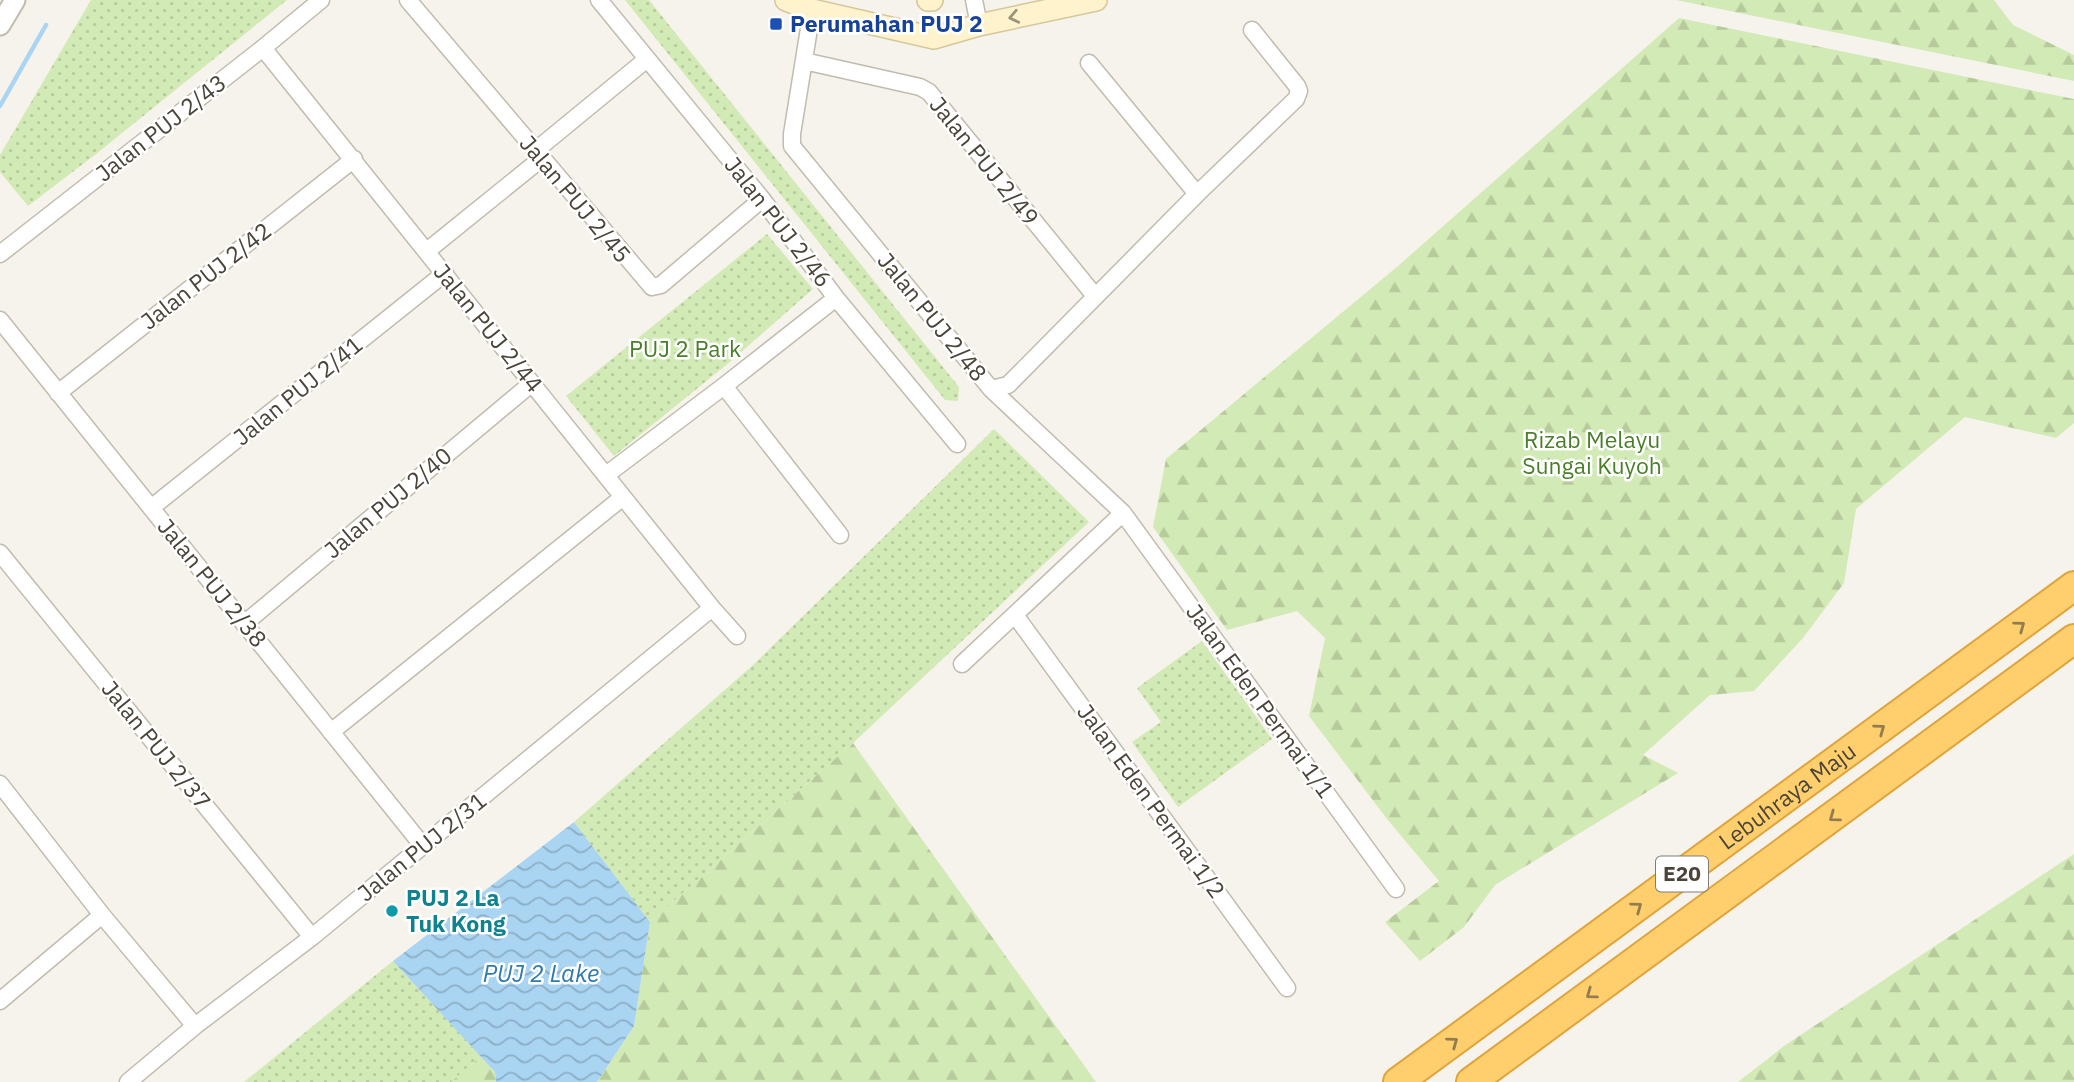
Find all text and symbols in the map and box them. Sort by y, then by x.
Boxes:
place label: Perumahan PUJ 2 [790,8,983,38]
one-way arrow [1008,9,1020,24]
marker: Perumahan PUJ 2 [768,16,784,32]
street label: Jalan PUJ 2/43 [89,67,232,188]
street label: Jalan PUJ 2/49 [924,90,1046,231]
street label: Jalan PUJ 2/45 [514,128,638,268]
street label: Jalan PUJ 2/46 [718,150,839,293]
street label: Jalan PUJ 2/42 [134,215,277,336]
street label: Jalan PUJ 2/48 [872,246,994,387]
street label: Jalan PUJ 2/44 [428,257,550,398]
street label: Jalan PUJ 2/41 [227,329,368,451]
park label: PUJ 2 Park [629,333,741,363]
park label: Rizab Melayu Sungai Kuyoh [1522,424,1662,480]
street label: Jalan PUJ 2/40 [317,440,457,564]
street label: Jalan PUJ 2/38 [152,512,274,653]
street label: Jalan Eden Permai 1/1 [1180,597,1341,804]
one-way arrow [2012,622,2025,635]
street label: Jalan PUJ 2/37 [96,674,218,815]
street label: Jalan Eden Permai 1/2 [1071,697,1232,904]
one-way arrow [1872,725,1884,738]
street label: Lebuhraya Maju [1712,735,1861,856]
street label: Jalan PUJ 2/31 [351,785,492,907]
one-way arrow [1829,808,1842,821]
road number: E20 [1656,856,1708,892]
place label: PUJ 2 La Tuk Kong [406,882,506,938]
marker: PUJ 2 La Tuk Kong [384,903,400,919]
one-way arrow [1629,903,1642,916]
water label: PUJ 2 Lake [483,957,599,989]
one-way arrow [1586,986,1599,999]
one-way arrow [1445,1037,1458,1050]

